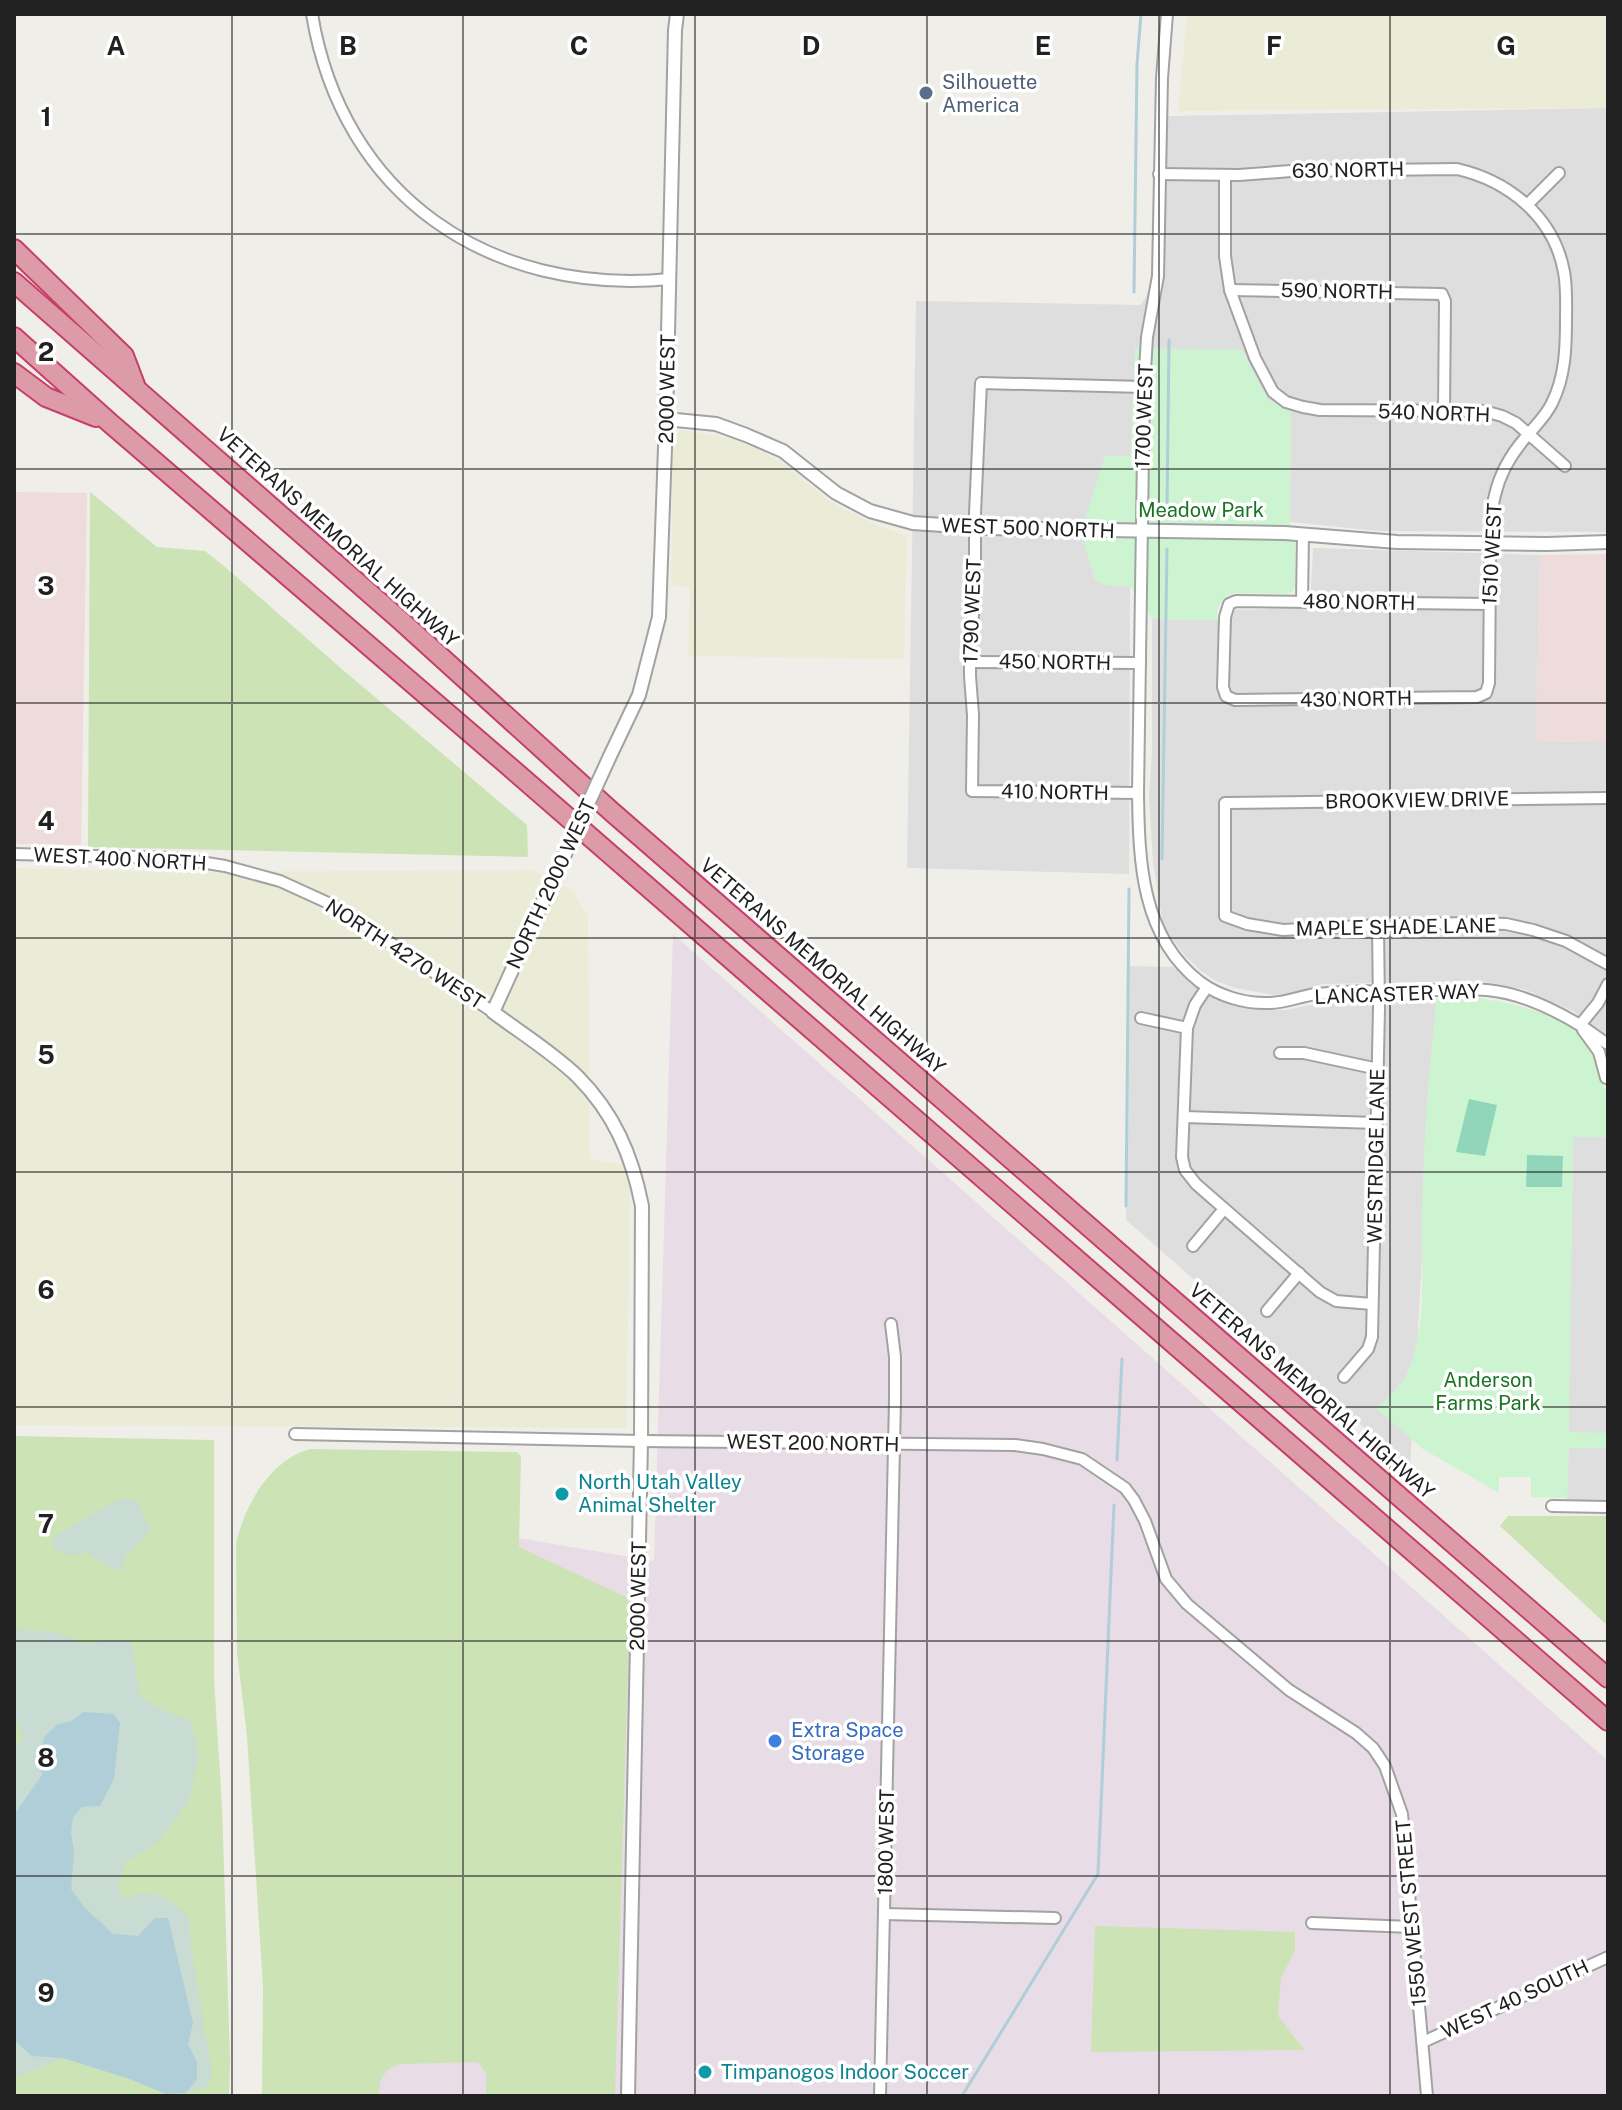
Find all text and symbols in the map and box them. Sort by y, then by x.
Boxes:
text: A [107,30,126,61]
text: B [339,30,357,61]
text: C [570,30,588,61]
text: D [802,30,820,61]
text: E [1035,30,1051,61]
text: F [1266,30,1282,61]
text: G [1496,30,1516,61]
place label: Silhouette America [942,70,1037,117]
marker: Silhouette America [917,84,935,102]
text: 1 [40,101,52,132]
street label: 630 NORTH [1292,157,1404,183]
street label: 590 NORTH [1281,278,1393,304]
street label: 2000 WEST [654,334,680,444]
text: 2 [38,336,54,367]
street label: 1700 WEST [1130,363,1158,469]
street label: 540 NORTH [1377,399,1491,427]
street label: VETERANS MEMORIAL HIGHWAY [212,422,464,652]
park label: Meadow Park [1138,498,1264,522]
street label: 1510 WEST [1477,502,1507,606]
street label: WEST 500 NORTH [941,513,1115,543]
street label: 1790 WEST [958,558,986,664]
text: 3 [37,570,55,601]
street label: 480 NORTH [1302,589,1416,615]
street label: 450 NORTH [999,649,1111,675]
street label: 430 NORTH [1300,686,1412,712]
street label: 410 NORTH [1001,779,1109,805]
street label: BROOKVIEW DRIVE [1325,786,1509,814]
street label: NORTH 2000 WEST [501,795,601,973]
text: 4 [37,805,55,836]
street label: WEST 400 NORTH [33,842,207,876]
street label: VETERANS MEMORIAL HIGHWAY [696,853,950,1079]
street label: NORTH 4270 WEST [321,894,489,1014]
street label: MAPLE SHADE LANE [1295,913,1497,941]
street label: LANCASTER WAY [1314,979,1480,1009]
text: 5 [37,1039,55,1070]
street label: WESTRIDGE LANE [1362,1068,1390,1244]
text: 6 [37,1274,55,1305]
street label: VETERANS MEMORIAL HIGHWAY [1185,1278,1439,1504]
park label: Anderson Farms Park [1435,1368,1541,1415]
street label: WEST 200 NORTH [726,1429,900,1457]
place label: North Utah Valley Animal Shelter [578,1470,742,1517]
marker: North Utah Valley Animal Shelter [553,1485,571,1503]
text: 7 [38,1508,54,1539]
street label: 2000 WEST [625,1541,651,1651]
place label: Extra Space Storage [791,1718,904,1765]
marker: Extra Space Storage [766,1732,784,1750]
text: 8 [37,1742,55,1773]
street label: 1800 WEST [873,1789,899,1895]
street label: 1550 WEST STREET [1391,1818,1431,2007]
street label: WEST 40 SOUTH [1438,1954,1592,2044]
text: 9 [37,1977,55,2008]
place label: Timpanogos Indoor Soccer [721,2060,969,2084]
marker: Timpanogos Indoor Soccer [696,2063,714,2081]

